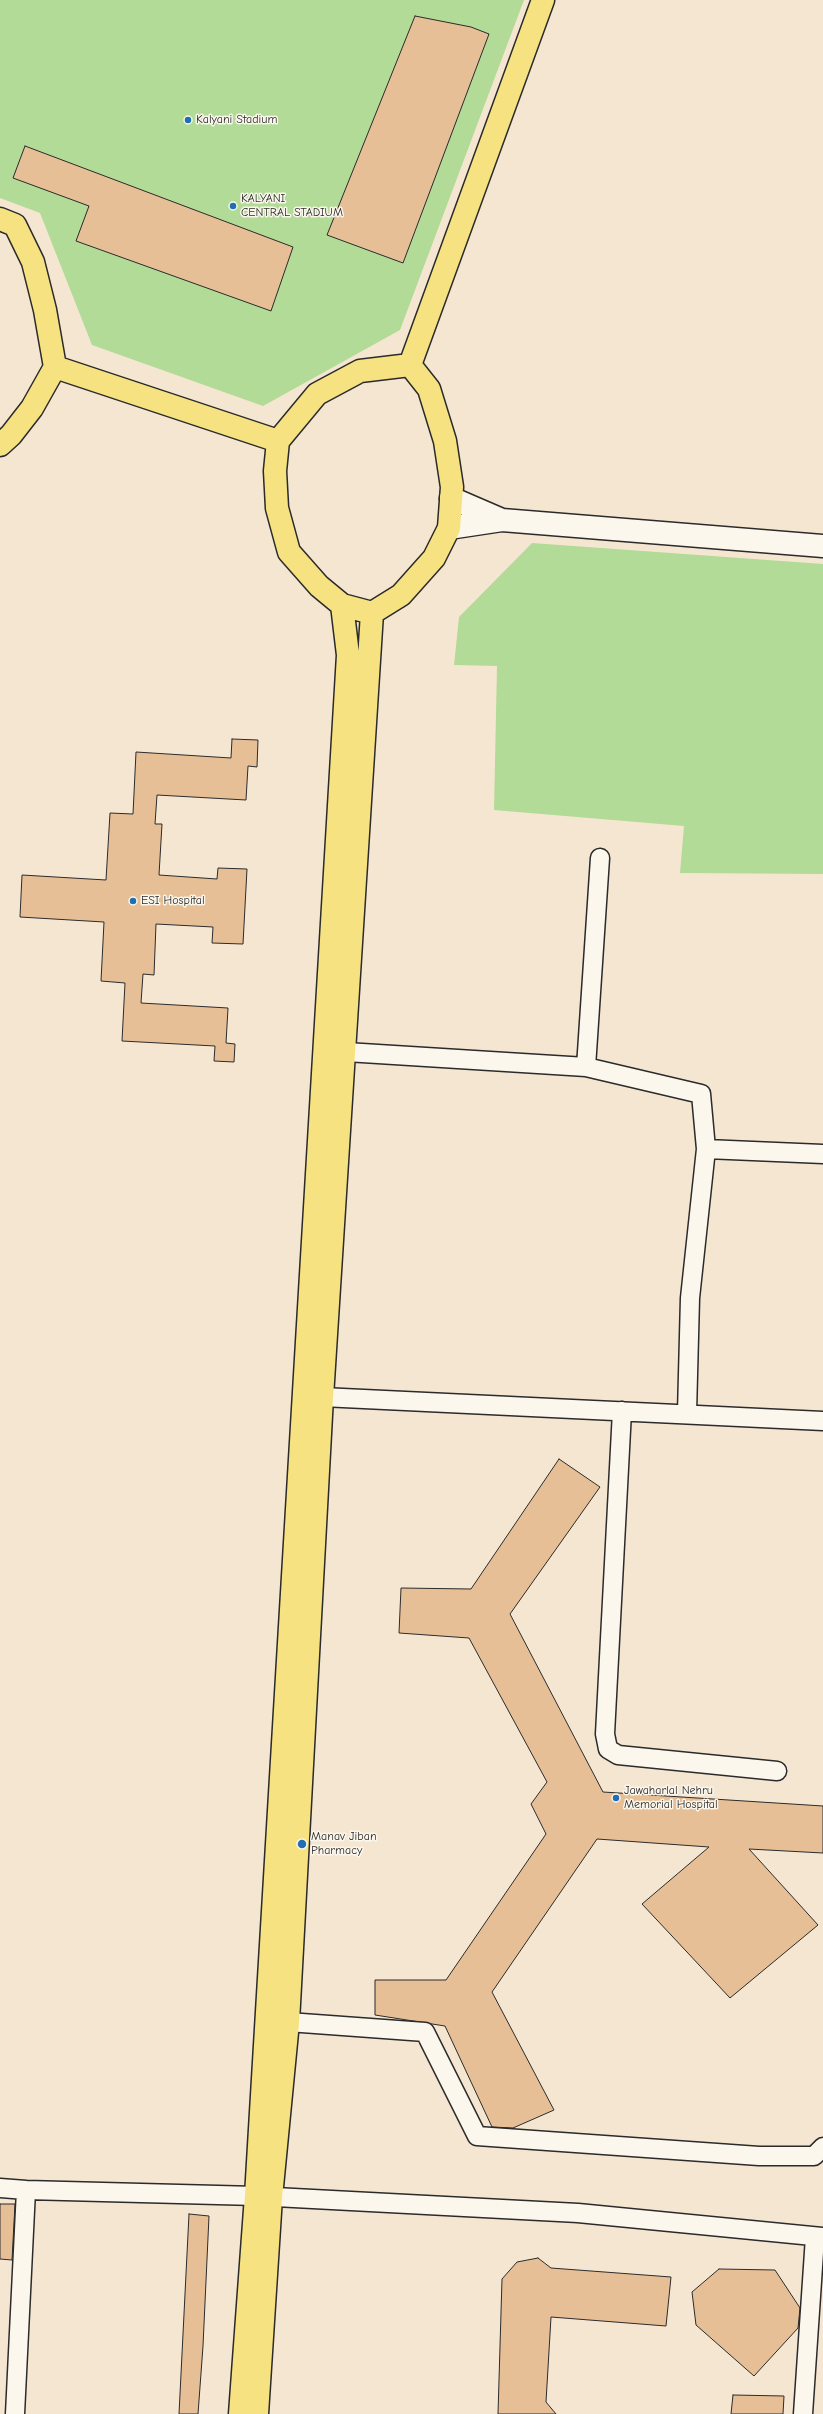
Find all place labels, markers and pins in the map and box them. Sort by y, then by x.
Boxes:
place label: Kalyani Stadium [196,113,277,127]
marker: Kalyani Stadium [183,115,193,125]
place label: KALYANI CENTRAL STADIUM [241,192,343,220]
marker: KALYANI CENTRAL STADIUM [228,201,238,211]
place label: ESI Hospital [141,894,205,908]
marker: ESI Hospital [128,896,138,906]
place label: Jawaharlal Nehru Memorial Hospital [624,1784,718,1812]
marker: Jawaharlal Nehru Memorial Hospital [611,1793,621,1803]
place label: Manav Jiban Pharmacy [311,1830,377,1858]
marker: Manav Jiban Pharmacy [296,1838,308,1850]

